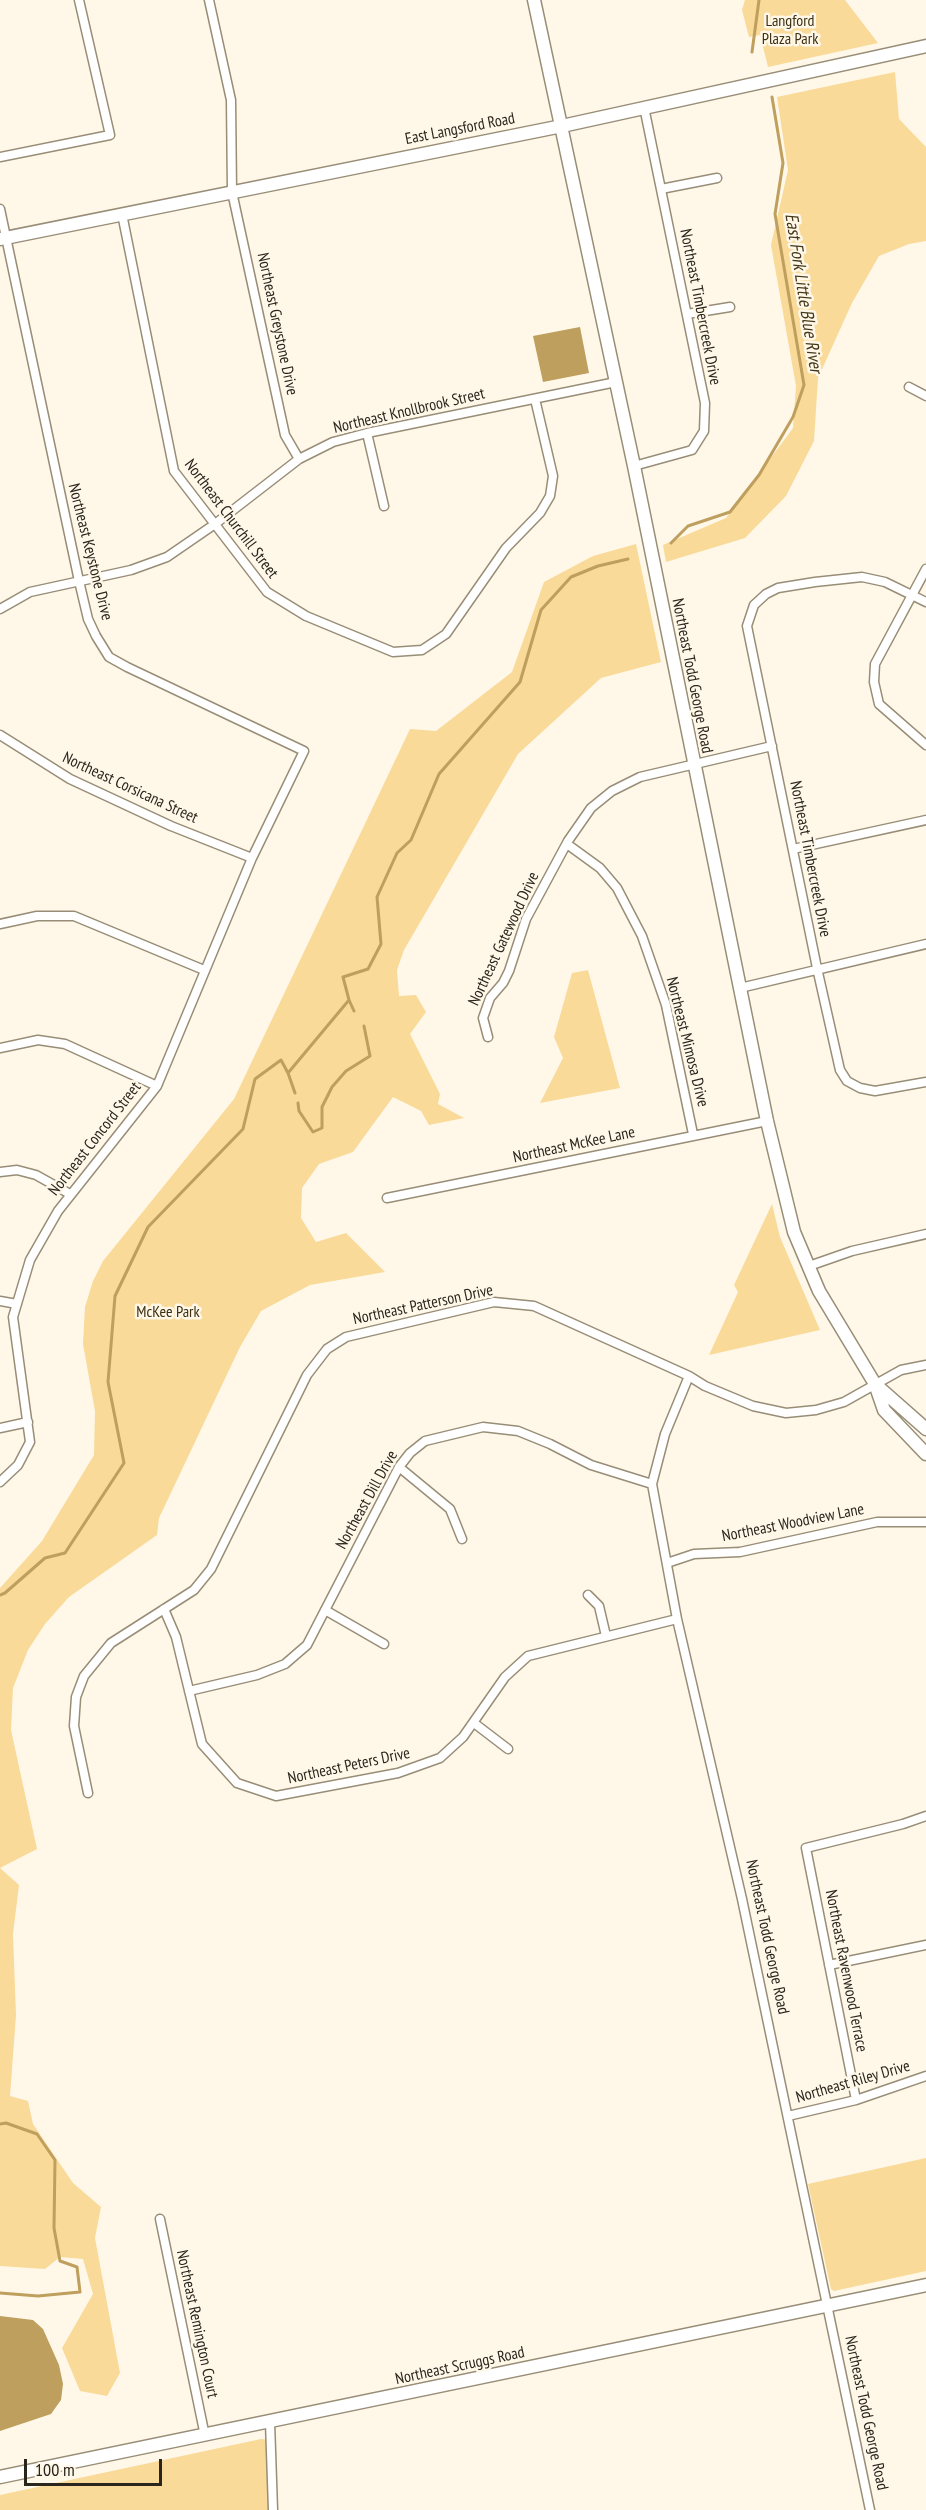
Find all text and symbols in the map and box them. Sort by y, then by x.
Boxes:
park label: Langford Plaza Park [762,11,818,49]
street label: East Langsford Road [403,109,517,149]
water label: East Fork Little Blue River [780,212,826,374]
street label: Northeast Timbercreek Drive [675,227,725,387]
street label: Northeast Greystone Drive [253,251,301,397]
street label: Northeast Knollbrook Street [331,384,487,438]
street label: Northeast Churchill Street [180,456,282,582]
street label: Northeast Keystone Drive [64,482,116,622]
street label: Northeast Todd George Road [668,597,716,755]
street label: Northeast Corsicana Street [59,748,201,828]
street label: Northeast Timbercreek Drive [785,779,835,939]
street label: Northeast Gatewood Drive [465,869,543,1009]
street label: Northeast Mimosa Drive [662,975,712,1109]
street label: Northeast Concord Street [45,1078,145,1200]
street label: Northeast McKee Lane [511,1123,637,1167]
street label: Northeast Patterson Drive [351,1281,495,1329]
park label: McKee Park [136,1302,200,1322]
street label: Northeast Dill Drive [332,1447,402,1553]
street label: Northeast Woodview Lane [720,1500,866,1546]
street label: Northeast Peters Drive [286,1744,412,1788]
street label: Northeast Todd George Road [741,1858,793,2016]
street label: Northeast Ravenwood Terrace [821,1888,871,2054]
street label: Northeast Riley Drive [794,2057,912,2107]
street label: Northeast Remington Court [172,2248,222,2400]
street label: Northeast Todd George Road [840,2334,892,2492]
street label: Northeast Scruggs Road [394,2343,526,2389]
scale bar [27,2447,165,2485]
text: 100 m [35,2458,75,2481]

